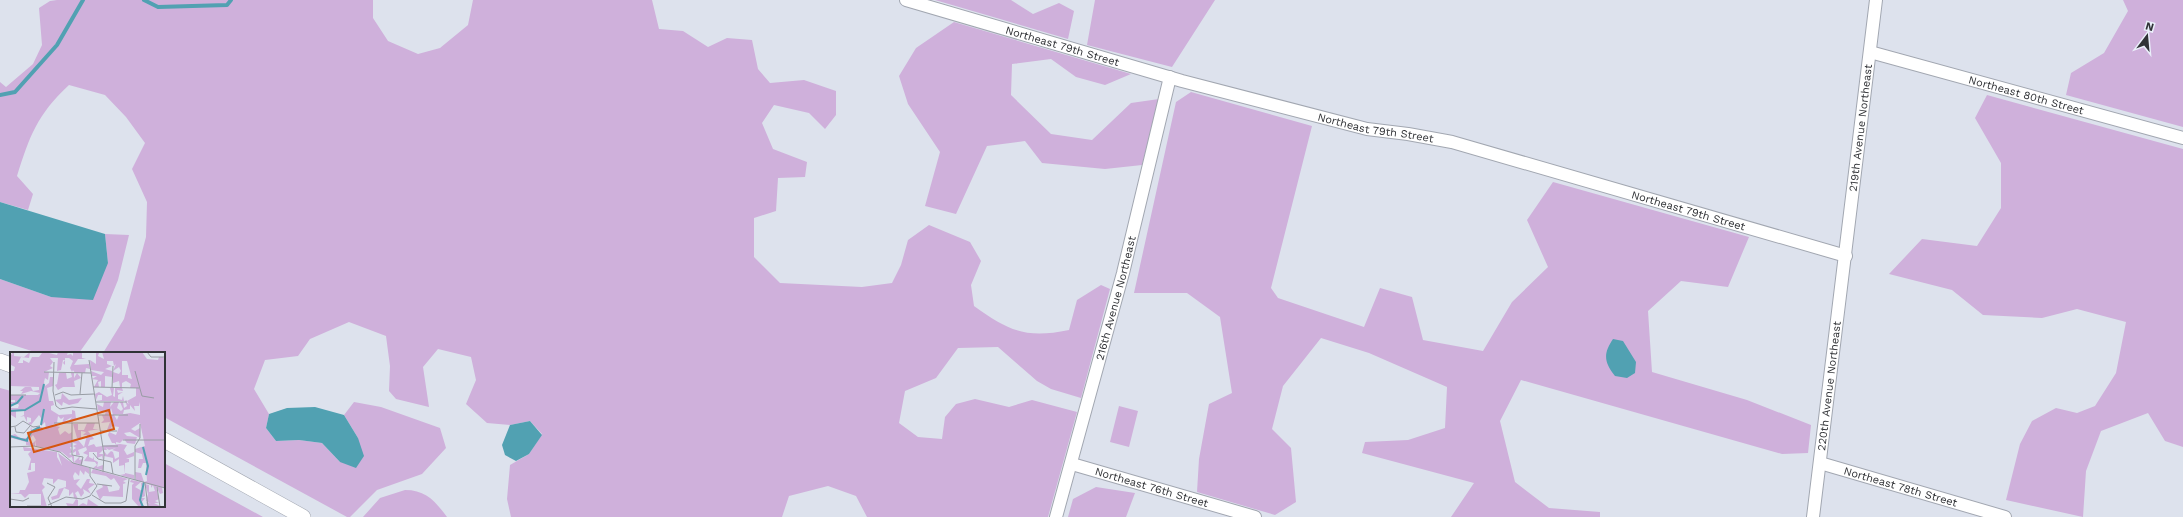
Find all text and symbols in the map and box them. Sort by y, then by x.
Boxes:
north arrow [2127,16,2167,56]
text: N [2144,19,2155,34]
street label: Northeast 79th Street [1004,23,1121,69]
street label: 219th Avenue Northeast [1846,63,1875,192]
street label: Northeast 80th Street [1967,73,2086,117]
street label: Northeast 79th Street [1316,110,1435,145]
street label: Northeast 79th Street [1630,188,1747,233]
street label: 216th Avenue Northeast [1093,234,1138,362]
street label: 220th Avenue Northeast [1815,320,1843,451]
inset map [10,352,165,507]
street label: Northeast 78th Street [1842,464,1959,509]
street label: Northeast 76th Street [1093,465,1210,510]

